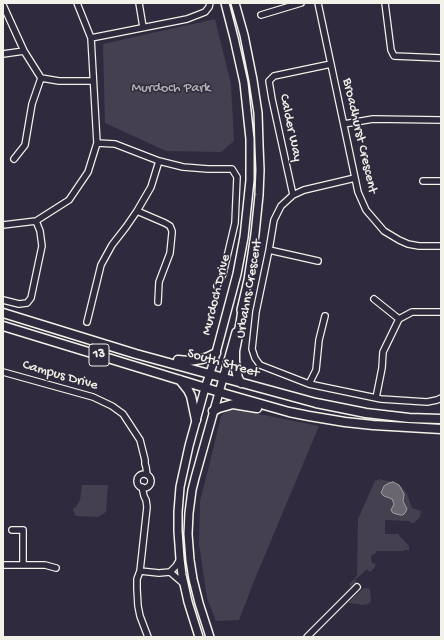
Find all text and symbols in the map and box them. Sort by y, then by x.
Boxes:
street label: Broadhurst Crescent [338,77,380,195]
park label: Murdoch Park [132,81,210,97]
street label: Calder Way [275,93,305,163]
street label: Urbahns Crescent [233,238,267,340]
street label: Murdoch Drive [199,253,235,337]
road number: 13 [89,344,109,366]
street label: South Street [185,346,261,382]
street label: Campus Drive [20,357,100,395]

